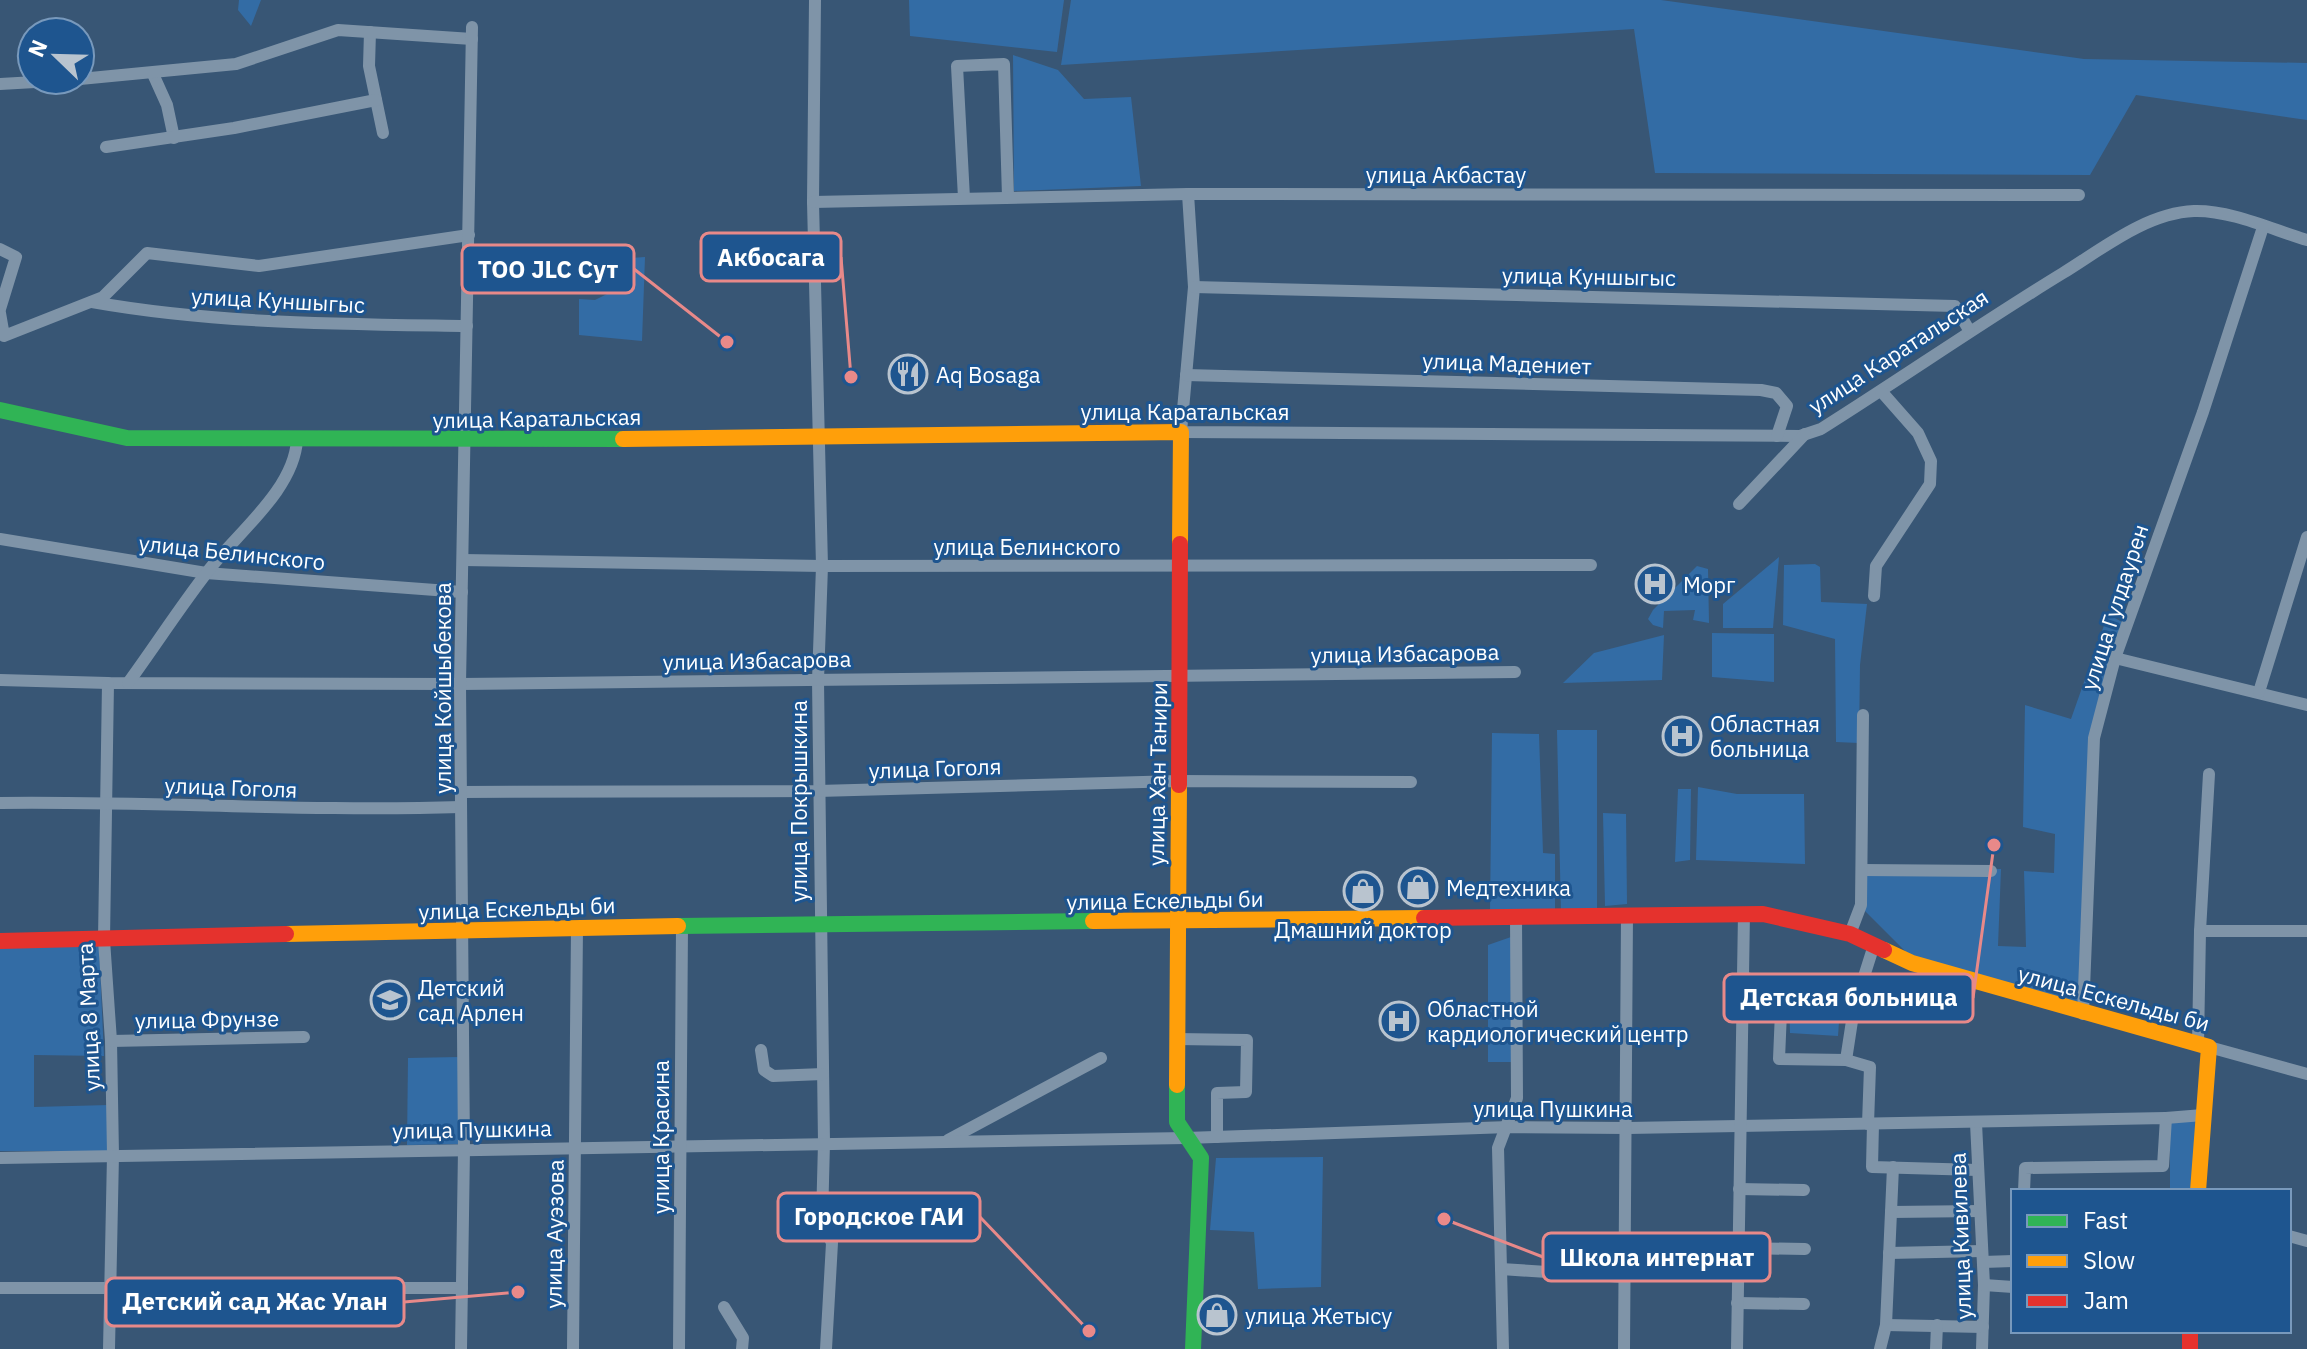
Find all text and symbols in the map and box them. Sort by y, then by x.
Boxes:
north arrow [16,16,96,96]
text: N [21,35,54,61]
street label: улица Акбастау [1366,160,1526,189]
callout: Акбосага [701,233,841,281]
text: Акбосага [717,241,825,273]
callout: ТОО JLC Сут [462,245,634,293]
text: ТОО JLC Сут [478,253,618,285]
street label: улица Куншыгыс [1502,260,1676,292]
street label: улица Куншыгыс [190,281,366,319]
street label: улица Каратальская [1803,282,1993,420]
street label: улица Мадениет [1422,346,1592,380]
restaurant icon: Aq Bosaga [887,353,929,395]
place label: Aq Bosaga [936,360,1041,389]
street label: улица Каратальская [1081,397,1289,426]
street label: улица Каратальская [432,402,642,434]
street label: улица Гулдаурен [2074,520,2154,694]
street label: улица Белинского [137,528,327,576]
street label: улица Белинского [933,532,1121,561]
hospital icon: Морг [1634,563,1676,605]
place label: Морг [1683,570,1736,599]
street label: улица Койшыбекова [428,582,457,794]
street label: улица Избасарова [1310,637,1500,669]
street label: улица Избасарова [662,644,852,676]
street label: улица Хан Танири [1141,682,1173,866]
street label: улица Покрышкина [784,700,813,902]
place label: Областная больница [1710,709,1820,763]
hospital icon: Областная больница [1661,715,1703,757]
street label: улица Гоголя [868,751,1002,785]
street label: улица Гоголя [164,770,298,804]
shop icon: Медтехника [1397,866,1439,908]
shop icon: Дмашний доктор [1342,870,1384,912]
place label: Медтехника [1446,873,1571,902]
street label: улица Ескельды би [1066,884,1264,916]
street label: улица Ескельды би [418,890,616,926]
place label: Дмашний доктор [1274,915,1452,944]
street label: улица 8 Марта [70,942,106,1092]
street label: улица Ескельды би [2015,958,2213,1038]
place label: Детский сад Арлен [418,973,524,1027]
callout: Детская больница [1724,974,1973,1022]
school or university icon: Детский сад Арлен [369,979,411,1021]
text: Детская больница [1740,981,1958,1013]
place label: Областной кардиологический центр [1427,994,1688,1048]
hospital icon: Областной кардиологический центр [1378,1000,1420,1042]
street label: улица Фрунзе [135,1003,279,1035]
street label: улица Красина [646,1060,675,1214]
street label: улица Пушкина [1473,1094,1633,1123]
street label: улица Пушкина [392,1113,552,1145]
street label: улица Кивилева [1943,1152,1977,1320]
street label: улица Ауэзова [538,1159,570,1309]
legend [2011,1189,2291,1333]
callout: Городское ГАИ [778,1193,980,1241]
text: Городское ГАИ [794,1200,964,1232]
text: Fast [2083,1204,2128,1236]
callout: Школа интернат [1543,1233,1770,1281]
text: Школа интернат [1560,1241,1755,1273]
text: Slow [2083,1244,2135,1276]
callout: Детский сад Жас Улан [106,1278,404,1326]
text: Jam [2083,1284,2129,1316]
text: Детский сад Жас Улан [122,1285,388,1317]
shop icon: улица Жетысу [1196,1294,1238,1336]
place label: улица Жетысу [1245,1301,1392,1330]

